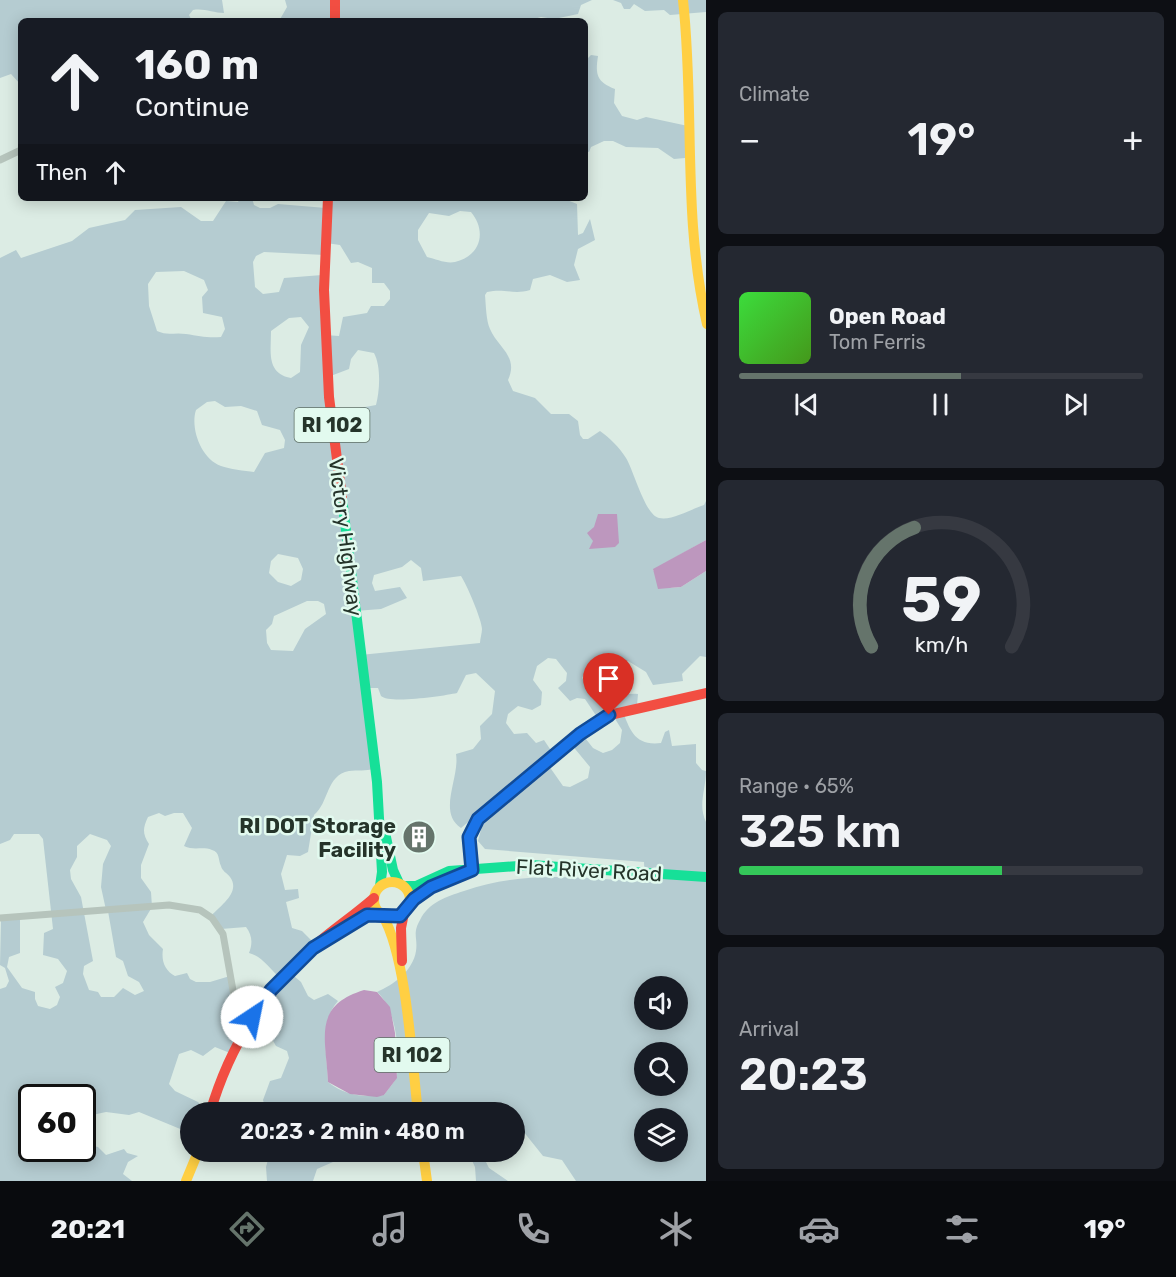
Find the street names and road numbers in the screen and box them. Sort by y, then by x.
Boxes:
road number: RI 102 [294,408,370,442]
street label: Victory Highway [324,456,368,618]
street label: Flat River Road [515,854,663,886]
road number: RI 102 [374,1038,450,1072]

